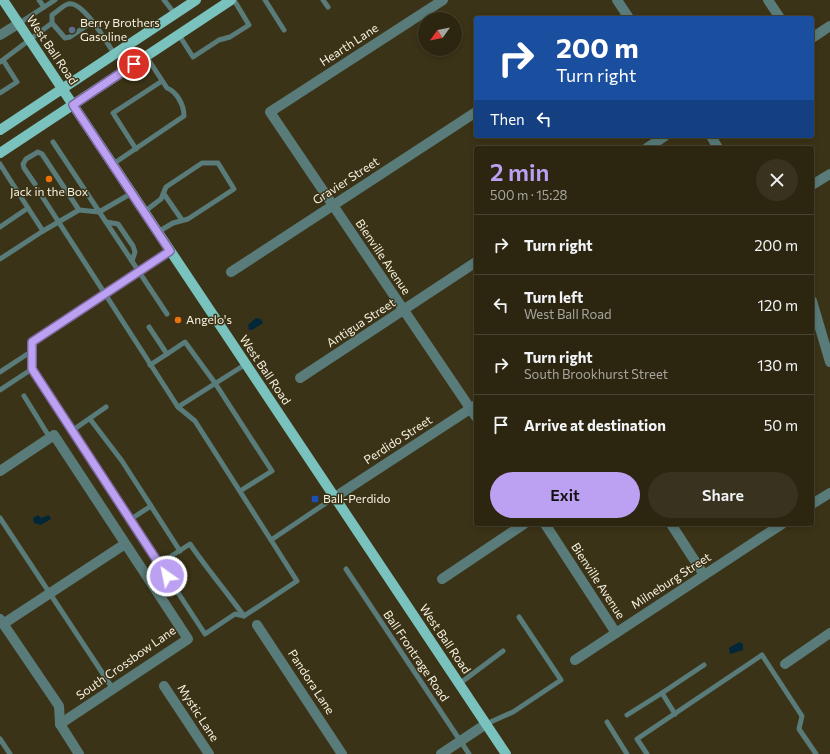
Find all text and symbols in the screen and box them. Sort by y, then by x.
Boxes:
street label: West Ball Road [24,12,81,87]
north arrow [418,12,462,56]
map controls [418,12,462,56]
place label: Berry Brothers Gasoline [80,15,160,43]
street label: Hearth Lane [317,20,380,68]
marker: Berry Brothers Gasoline [67,25,77,35]
text: 200 m [556,30,639,64]
icon: right [490,32,542,84]
pin [117,47,151,81]
icon: arrive [123,53,145,75]
text: Turn right [556,64,636,86]
icon: left [533,108,555,130]
text: Then [490,110,525,128]
street label: Gravier Street [310,154,381,207]
text: 2 min [490,157,549,186]
button: close [756,159,798,201]
marker: Jack in the Box [44,174,54,184]
place label: Jack in the Box [10,184,89,199]
text: 500 m · 15:28 [490,187,567,203]
street label: Bienville Avenue [353,216,414,297]
icon: right [490,234,512,256]
text: Turn right [524,236,593,254]
text: 200 m [754,236,798,254]
text: Turn left [524,288,583,306]
icon: left [490,294,512,316]
street label: Antigua Street [324,295,397,350]
text: 120 m [758,296,798,314]
text: West Ball Road [524,306,612,322]
place label: Angelo's [186,312,232,326]
marker: Angelo's [173,315,183,325]
street label: West Ball Road [237,332,294,407]
text: Turn right [524,348,593,366]
icon: right [490,354,512,376]
text: 130 m [757,356,798,374]
text: South Brookhurst Street [524,366,668,382]
street label: Perdido Street [361,412,434,466]
icon: arrive [490,414,512,436]
text: Arrive at destination [524,416,666,434]
text: 50 m [764,416,798,434]
button: Exit [490,472,640,518]
button: Share [648,472,798,518]
place label: Ball-Perdido [323,491,391,505]
marker: Ball-Perdido [310,494,320,504]
street label: Bienville Avenue [569,540,629,621]
street label: Milneburg Street [628,549,713,611]
position arrow [146,555,188,597]
street label: West Ball Road [417,601,474,676]
street label: Ball Frontrage Road [381,607,452,704]
street label: South Crossbow Lane [73,623,178,702]
street label: Pandora Lane [286,646,338,716]
street label: Mystic Lane [175,681,222,744]

